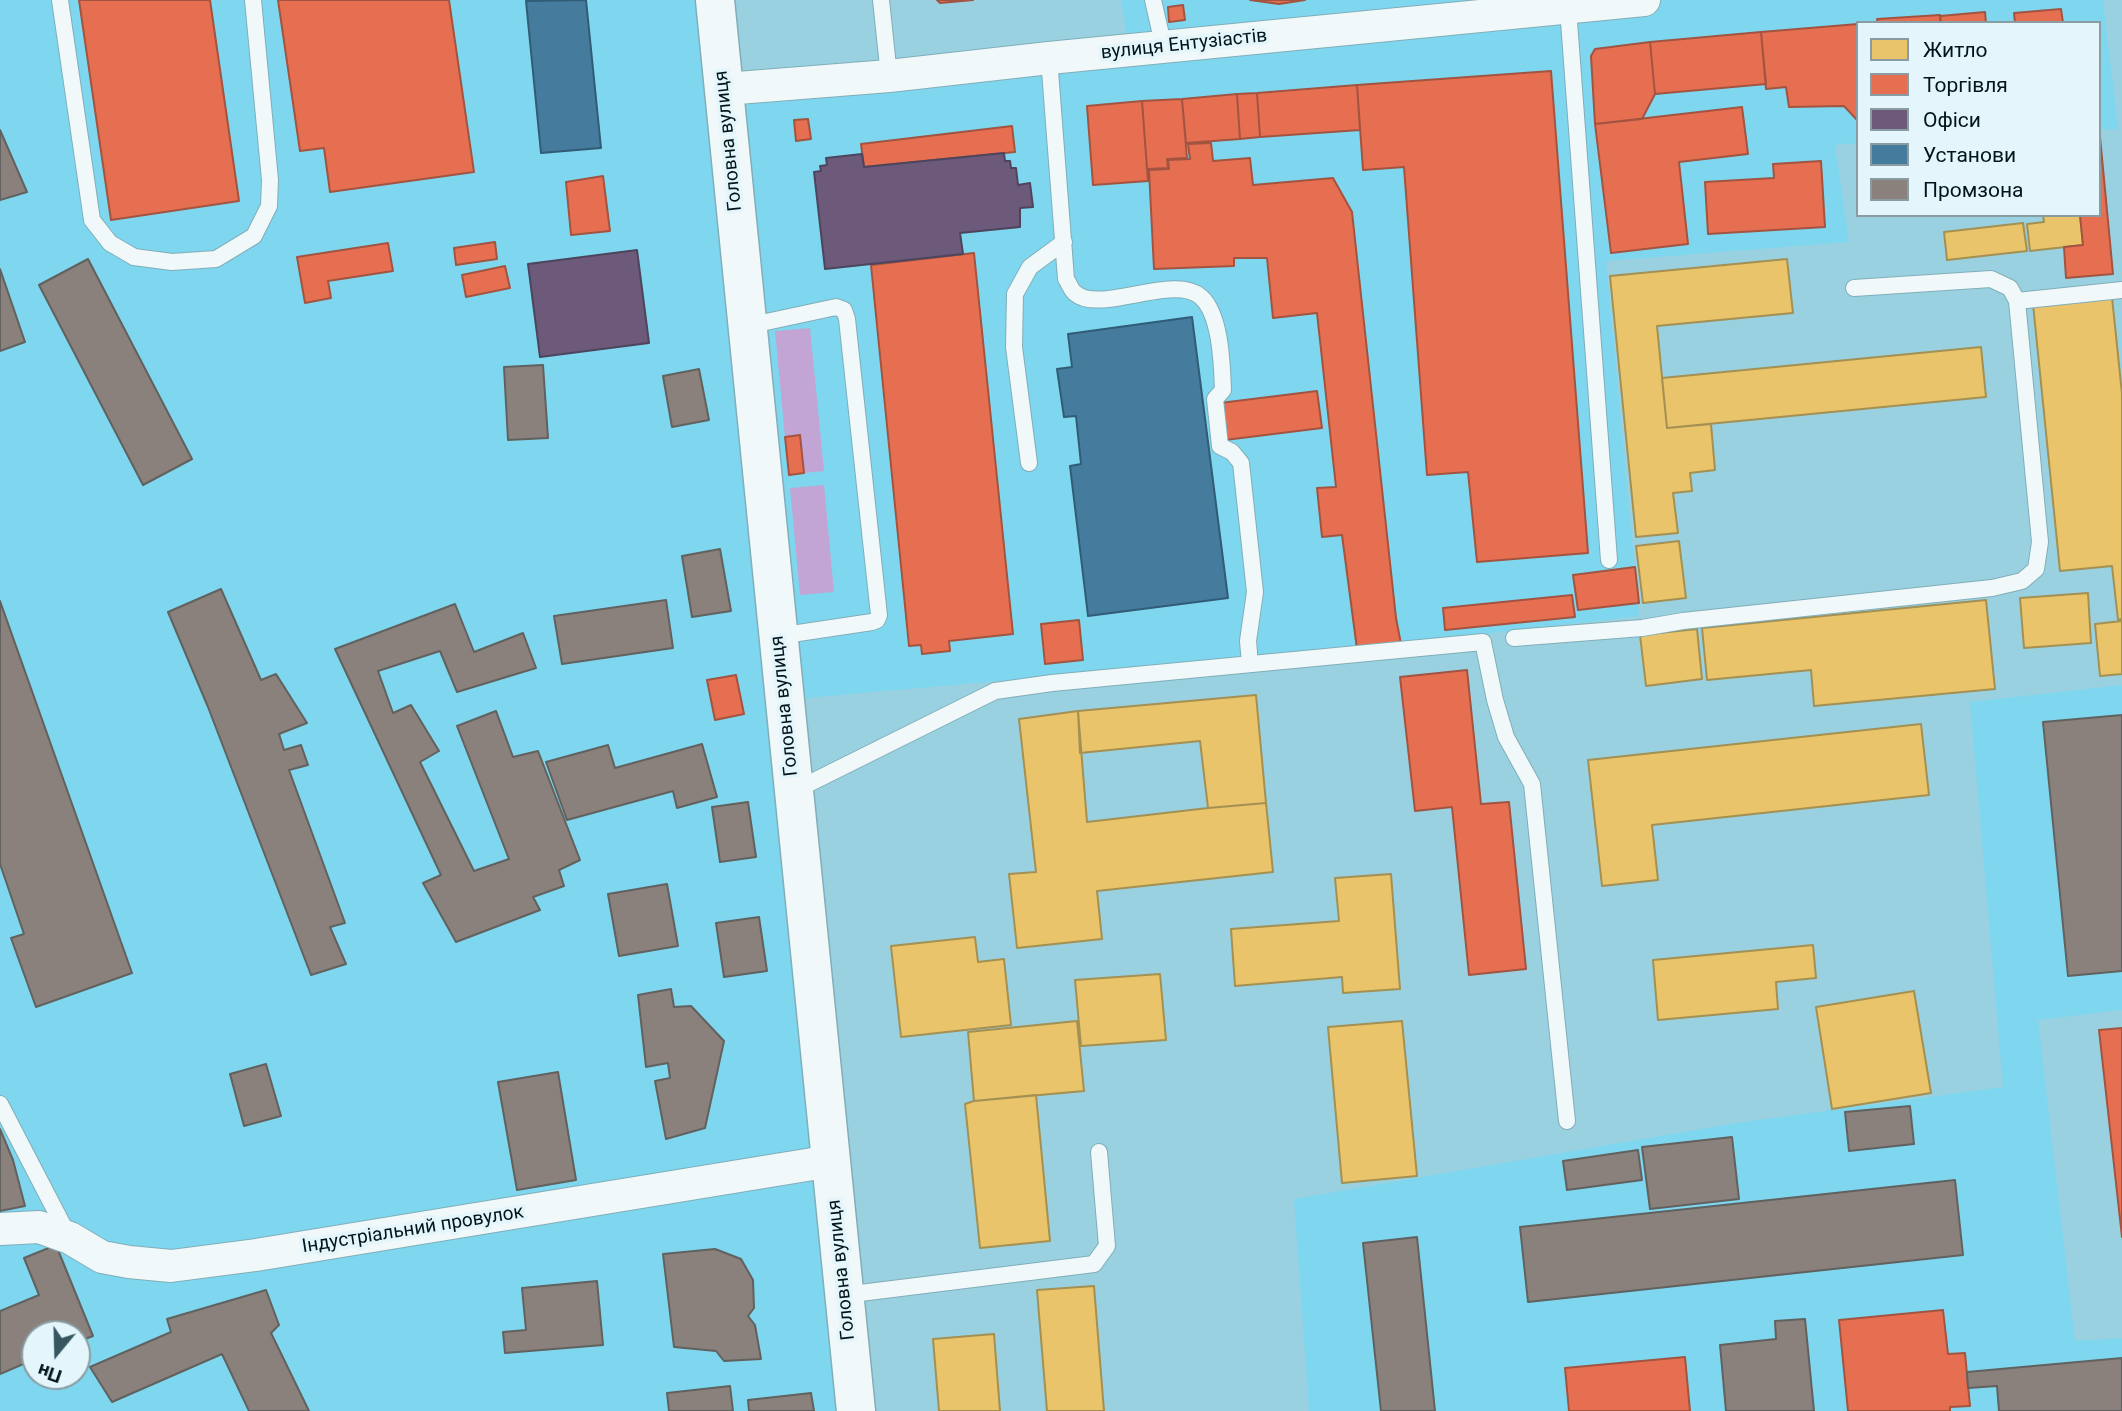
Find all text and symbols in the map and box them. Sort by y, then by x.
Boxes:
legend [1856,21,2101,217]
street label: вулиця Ентузіастів [1100,25,1268,65]
text: Житло [1923,38,1988,62]
street label: Головна вулиця [710,70,748,212]
text: Торгівля [1923,73,2008,97]
text: Офіси [1923,108,1981,132]
text: Установи [1923,143,2016,167]
text: Промзона [1923,178,2024,202]
street label: Головна вулиця [766,635,804,777]
street label: Головна вулиця [823,1199,861,1341]
street label: Індустріальний провулок [301,1201,525,1259]
north arrow [21,1320,91,1390]
text: Пн [34,1359,65,1388]

